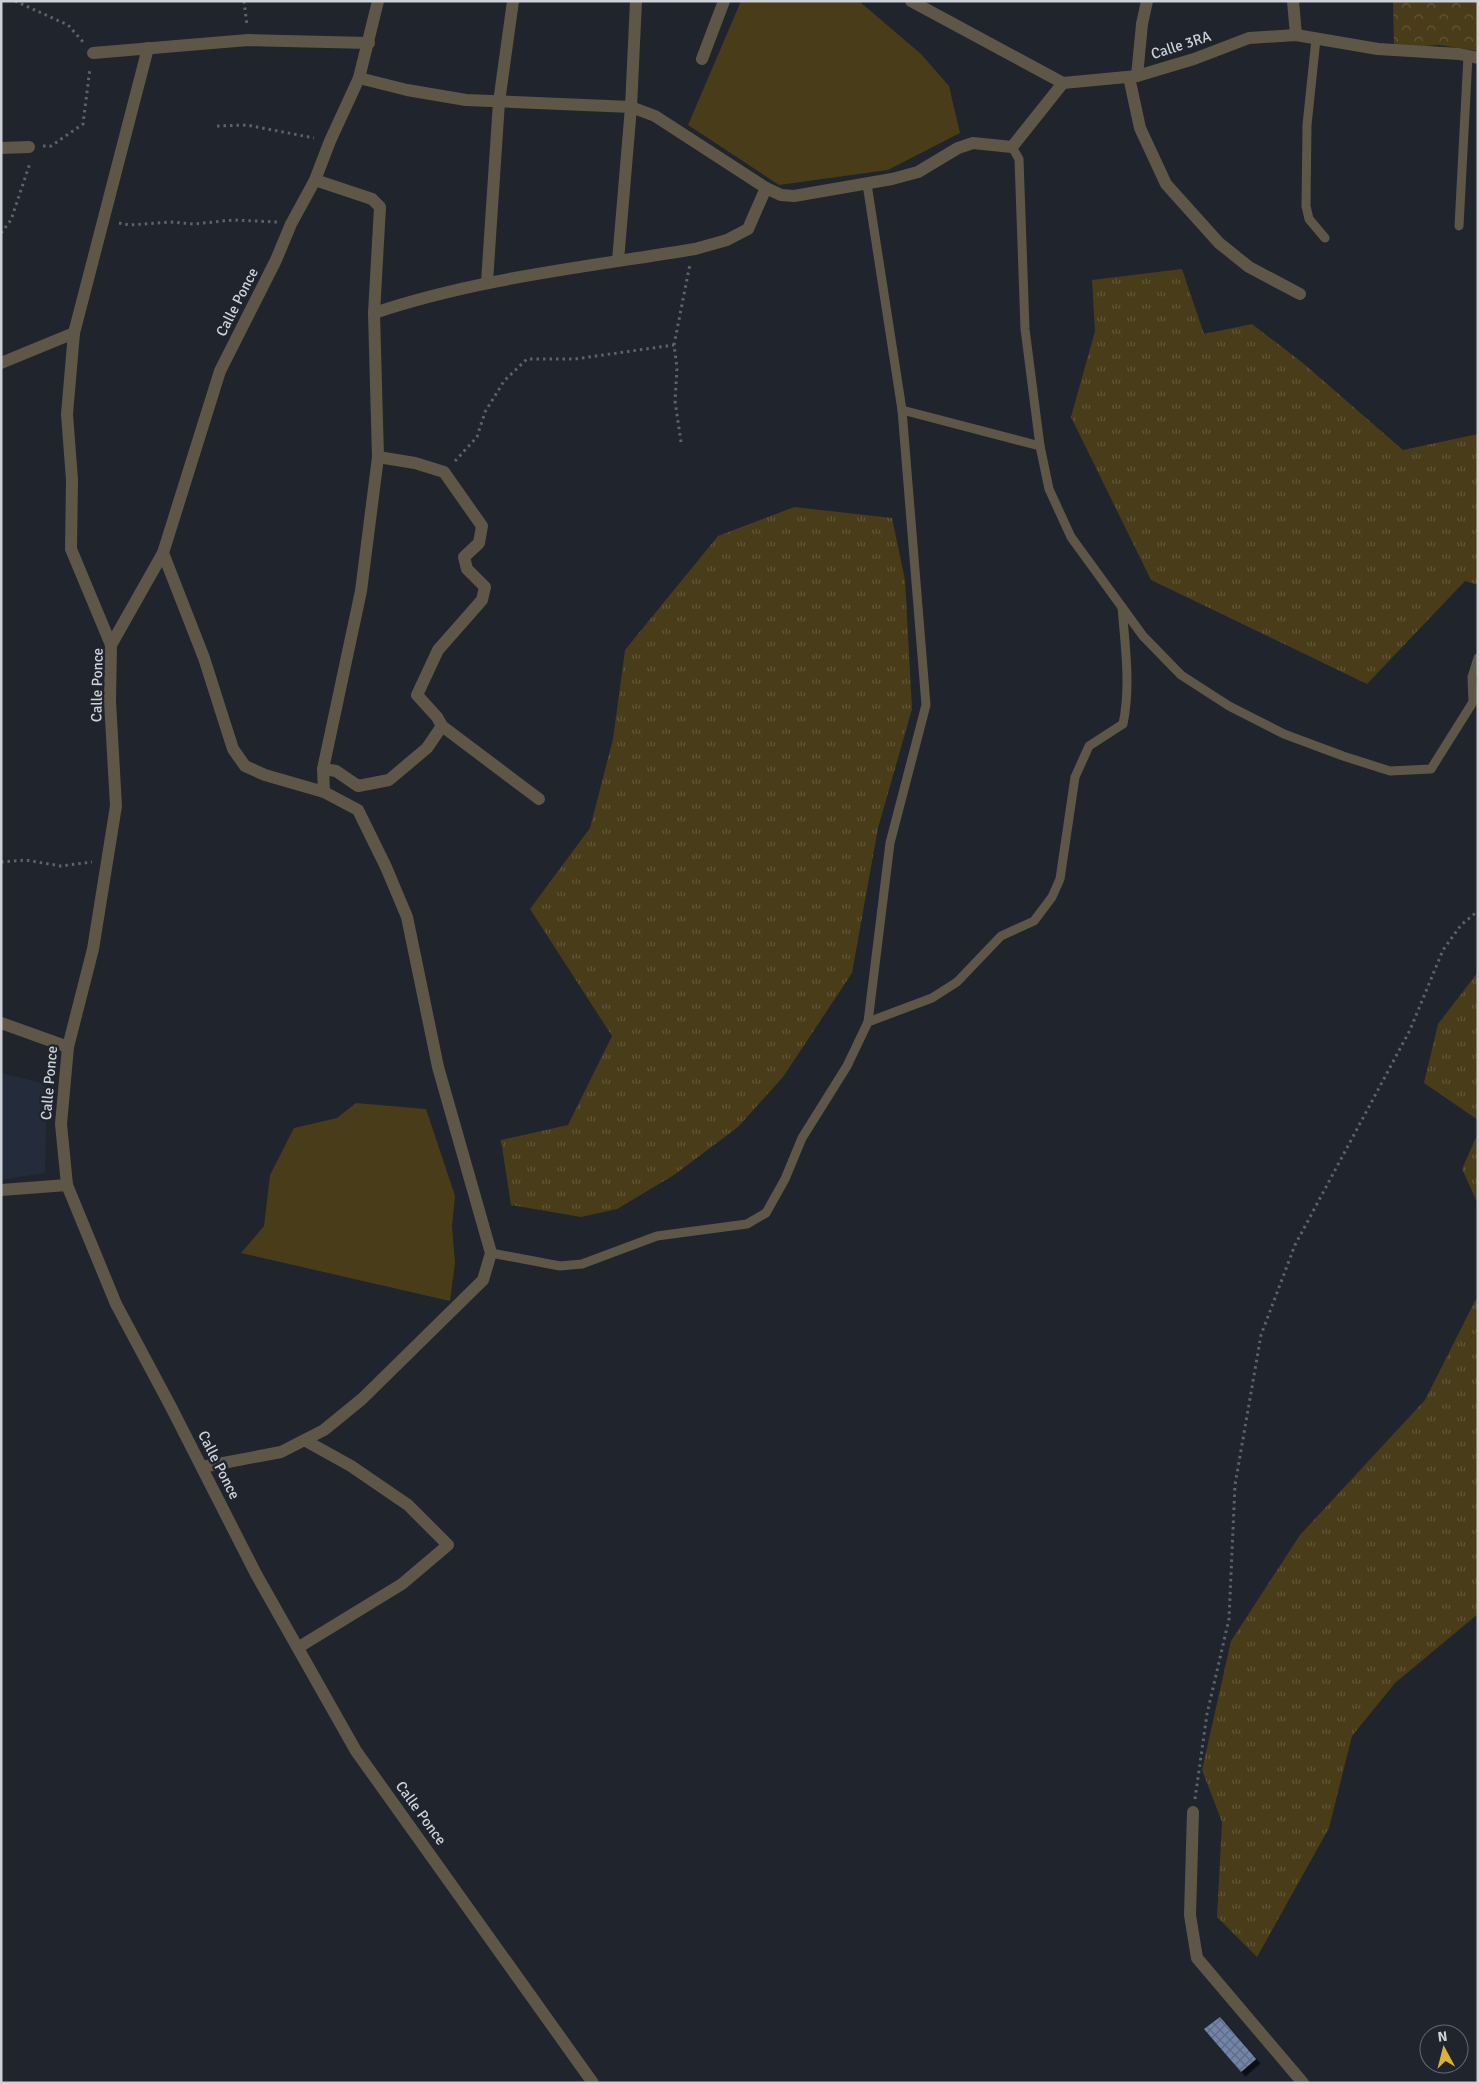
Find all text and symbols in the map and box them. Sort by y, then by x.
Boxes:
street label: Calle 3RA [1149,27,1213,63]
street label: Calle Ponce [212,265,262,339]
street label: Calle Ponce [87,648,107,722]
street label: Calle Ponce [37,1045,61,1121]
street label: Calle Ponce [194,1428,244,1502]
street label: Calle Ponce [392,1778,450,1848]
north arrow [1419,2024,1469,2074]
text: N [1437,2028,1448,2046]

